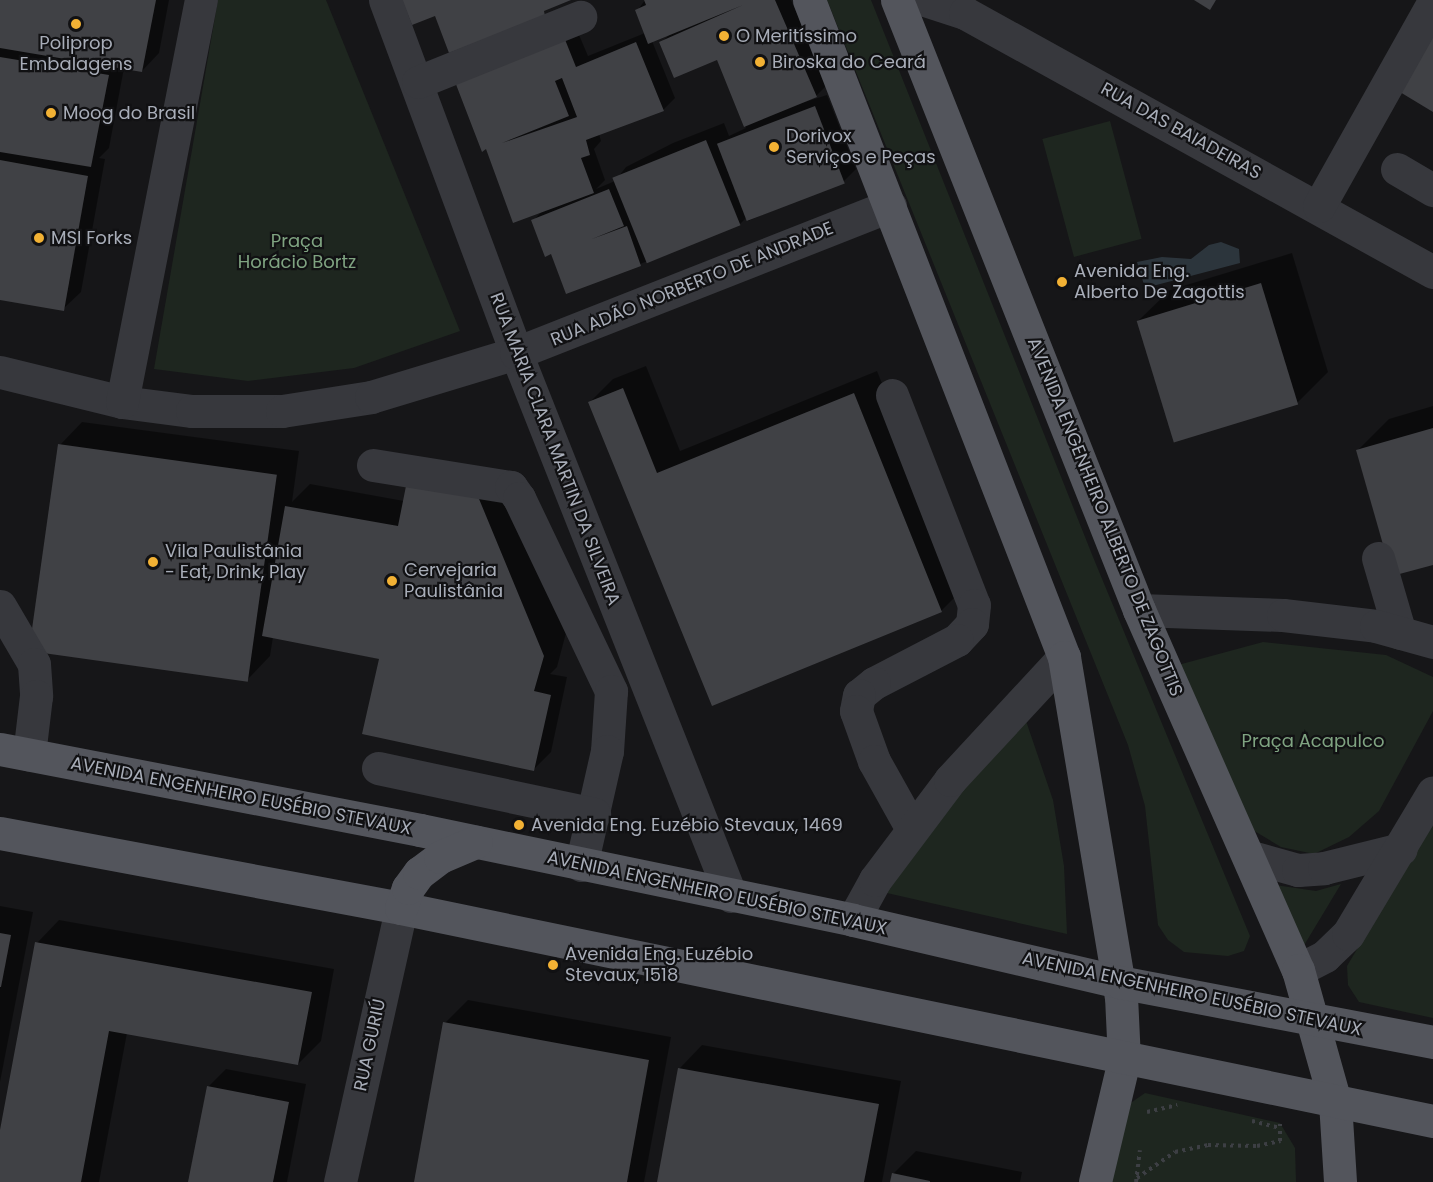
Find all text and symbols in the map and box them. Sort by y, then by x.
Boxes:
marker: Poliprop Embalagens [69,17,83,31]
place label: O Meritíssimo [736,25,857,47]
marker: O Meritíssimo [717,29,731,43]
place label: Poliprop Embalagens [20,33,132,76]
place label: Biroska do Ceará [772,51,926,73]
marker: Biroska do Ceará [753,55,767,69]
street label: RUA DAS BAIADEIRAS [1097,78,1265,184]
place label: Moog do Brasil [63,102,195,124]
marker: Moog do Brasil [44,106,58,120]
place label: Dorivox Serviços e Peças [786,126,936,168]
marker: Dorivox Serviços e Peças [767,140,781,154]
street label: RUA ADÃO NORBERTO DE ANDRADE [548,217,836,351]
place label: MSI Forks [51,227,132,249]
marker: MSI Forks [32,231,46,245]
park label: Praça Horácio Bortz [238,231,356,274]
place label: Avenida Eng. Alberto De Zagottis [1074,261,1245,304]
marker: Avenida Eng. Alberto De Zagottis [1055,275,1069,289]
street label: RUA MARIA CLARA MARTIN DA SILVEIRA [485,290,625,608]
street label: AVENIDA ENGENHEIRO ALBERTO DE ZAGOTTIS [1023,334,1187,700]
place label: Vila Paulistânia - Eat, Drink, Play [165,541,306,584]
marker: Vila Paulistânia - Eat, Drink, Play [146,555,160,569]
place label: Cervejaria Paulistânia [404,560,503,602]
marker: Cervejaria Paulistânia [385,574,399,588]
park label: Praça Acapulco [1242,730,1384,752]
street label: AVENIDA ENGENHEIRO EUSÉBIO STEVAUX [69,752,413,840]
place label: Avenida Eng. Euzébio Stevaux, 1469 [531,814,843,836]
marker: Avenida Eng. Euzébio Stevaux, 1469 [512,818,526,832]
street label: AVENIDA ENGENHEIRO EUSÉBIO STEVAUX [545,846,889,940]
place label: Avenida Eng. Euzébio Stevaux, 1518 [565,944,753,986]
street label: AVENIDA ENGENHEIRO EUSÉBIO STEVAUX [1020,947,1364,1041]
marker: Avenida Eng. Euzébio Stevaux, 1518 [546,958,560,972]
street label: RUA GURIÚ [350,997,390,1093]

